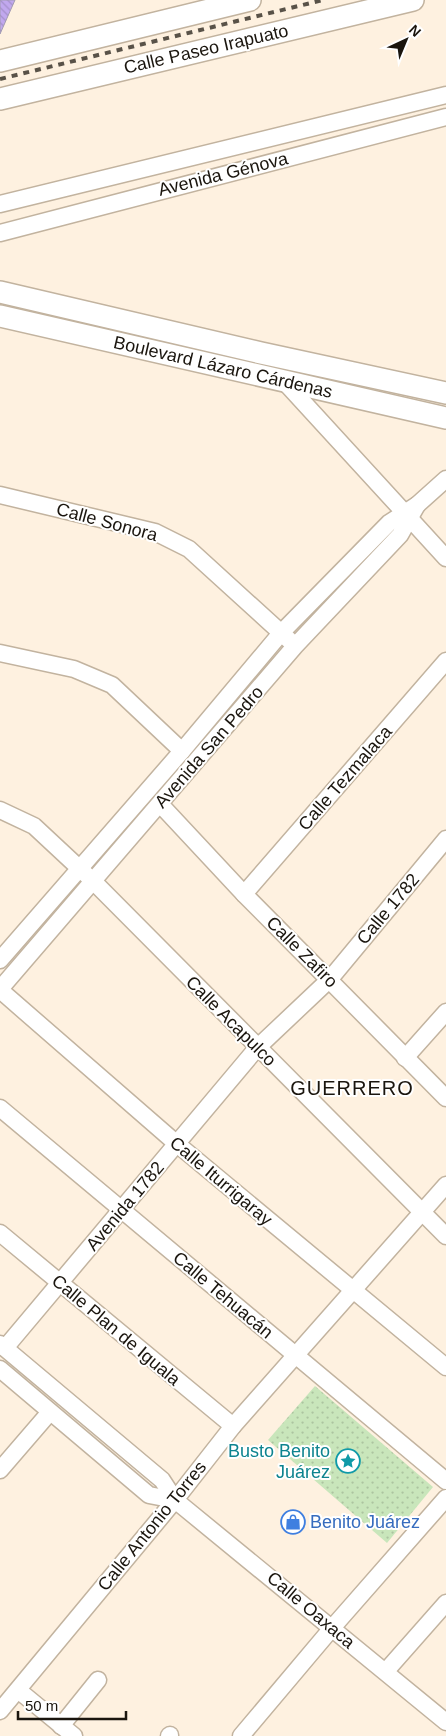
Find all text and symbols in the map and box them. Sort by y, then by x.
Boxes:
north arrow [381,15,431,65]
street label: Calle Paseo Irapuato [122,20,290,78]
text: N [406,21,424,40]
street label: Avenida Génova [156,148,291,200]
street label: Boulevard Lázaro Cárdenas [112,332,334,402]
street label: Calle Sonora [54,499,161,545]
street label: Avenida San Pedro [151,682,267,812]
street label: Calle Tezmalaca [294,721,396,834]
street label: Calle 1782 [353,870,423,948]
street label: Calle Zafiro [262,912,342,992]
street label: Calle Acapulco [182,972,280,1070]
district label: GUERRERO [290,1077,414,1099]
street label: Calle Iturrigaray [166,1133,276,1229]
street label: Avenida 1782 [82,1158,168,1254]
street label: Calle Tehuacán [169,1248,277,1342]
street label: Calle Plan de Iguala [48,1271,185,1390]
place label: Busto Benito Juárez [228,1441,330,1482]
place icon: Busto Benito Juárez [335,1448,361,1474]
street label: Calle Antonio Torres [94,1457,210,1595]
shop icon: Benito Juárez [280,1509,306,1535]
place label: Benito Juárez [310,1512,420,1532]
street label: Calle Oaxaca [263,1568,360,1653]
scale bar [18,1688,125,1720]
text: 50 m [25,1697,58,1714]

